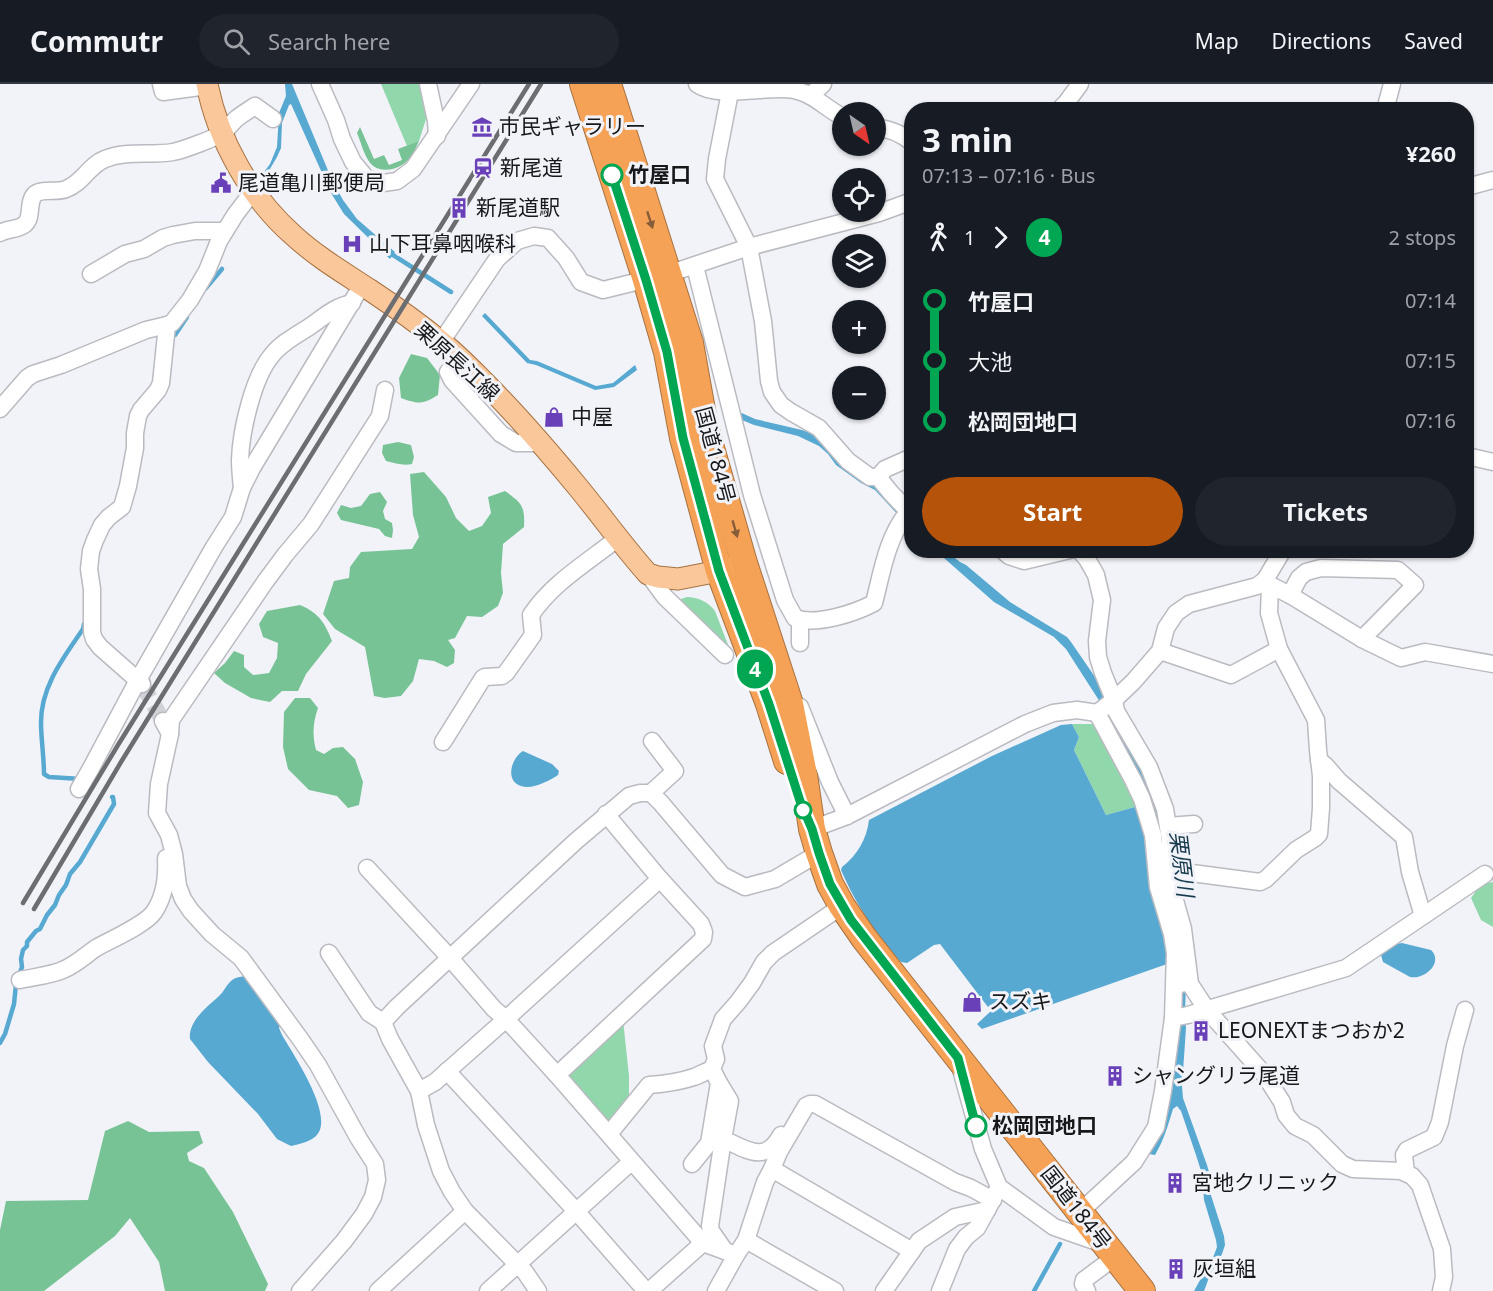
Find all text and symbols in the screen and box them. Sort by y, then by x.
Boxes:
search box [199,14,619,68]
text: Commutr [30,22,163,60]
icon: search [220,25,253,58]
text: Search here [268,26,390,56]
text: Map [1195,27,1239,55]
text: Directions [1272,27,1371,55]
text: Saved [1404,27,1463,55]
north arrow [832,102,886,156]
map controls [832,102,886,420]
place label: 市民ギャラリー [499,112,646,140]
museum icon: 市民ギャラリー [470,115,494,139]
text: 3 min [922,117,1013,162]
text: ¥260 [1406,138,1456,168]
place label: 新尾道 [500,153,563,181]
station icon: 新尾道 [471,156,495,180]
place label: 竹屋口 [628,160,691,188]
text: 07:13 – 07:16 · Bus [922,162,1095,189]
marker: 竹屋口 [601,164,623,186]
place label: 尾道亀川郵便局 [238,168,385,196]
button: locate [832,168,886,222]
public building icon: 尾道亀川郵便局 [209,171,233,195]
place label: 新尾道駅 [476,193,560,221]
building icon: 新尾道駅 [447,196,471,220]
one-way arrow [646,211,656,229]
icon: walk [922,221,955,254]
icon: forward [984,221,1017,254]
text: 4 [1038,223,1050,251]
text: 1 [964,224,975,251]
text: 2 stops [1389,224,1456,251]
place label: 山下耳鼻咽喉科 [369,229,516,257]
hospital icon: 山下耳鼻咽喉科 [340,232,364,256]
button: layers [832,234,886,288]
text: 竹屋口 [968,286,1034,316]
text: 07:14 [1405,287,1456,314]
button: + [832,300,886,354]
street label: 栗原長江線 [409,316,506,407]
text: 大池 [968,346,1012,376]
text: 07:15 [1405,347,1456,374]
button: − [832,366,886,420]
place label: 中屋 [571,402,613,430]
street label: 国道184号 [690,403,742,506]
shop icon: 中屋 [542,405,566,429]
text: 松岡団地口 [968,406,1078,436]
text: 07:16 [1405,407,1456,434]
button: Start [922,477,1183,546]
button: Tickets [1195,477,1456,546]
one-way arrow [731,520,740,538]
line badge: 4 [736,650,774,688]
text: 4 [749,655,761,683]
unlabelled marker [794,801,812,819]
water label: 栗原川 [1164,829,1202,900]
place label: スズキ [989,987,1052,1015]
shop icon: スズキ [960,990,984,1014]
place label: LEONEXTまつおか2 [1218,1016,1405,1044]
building icon: LEONEXTまつおか2 [1189,1019,1213,1043]
place label: シャングリラ尾道 [1132,1061,1300,1089]
building icon: シャングリラ尾道 [1103,1064,1127,1088]
place label: 松岡団地口 [992,1111,1097,1139]
marker: 松岡団地口 [965,1115,987,1137]
street label: 国道184号 [1035,1160,1118,1255]
place label: 宮地クリニック [1192,1168,1339,1196]
building icon: 宮地クリニック [1163,1171,1187,1195]
place label: 灰垣組 [1193,1254,1256,1282]
building icon: 灰垣組 [1164,1257,1188,1281]

